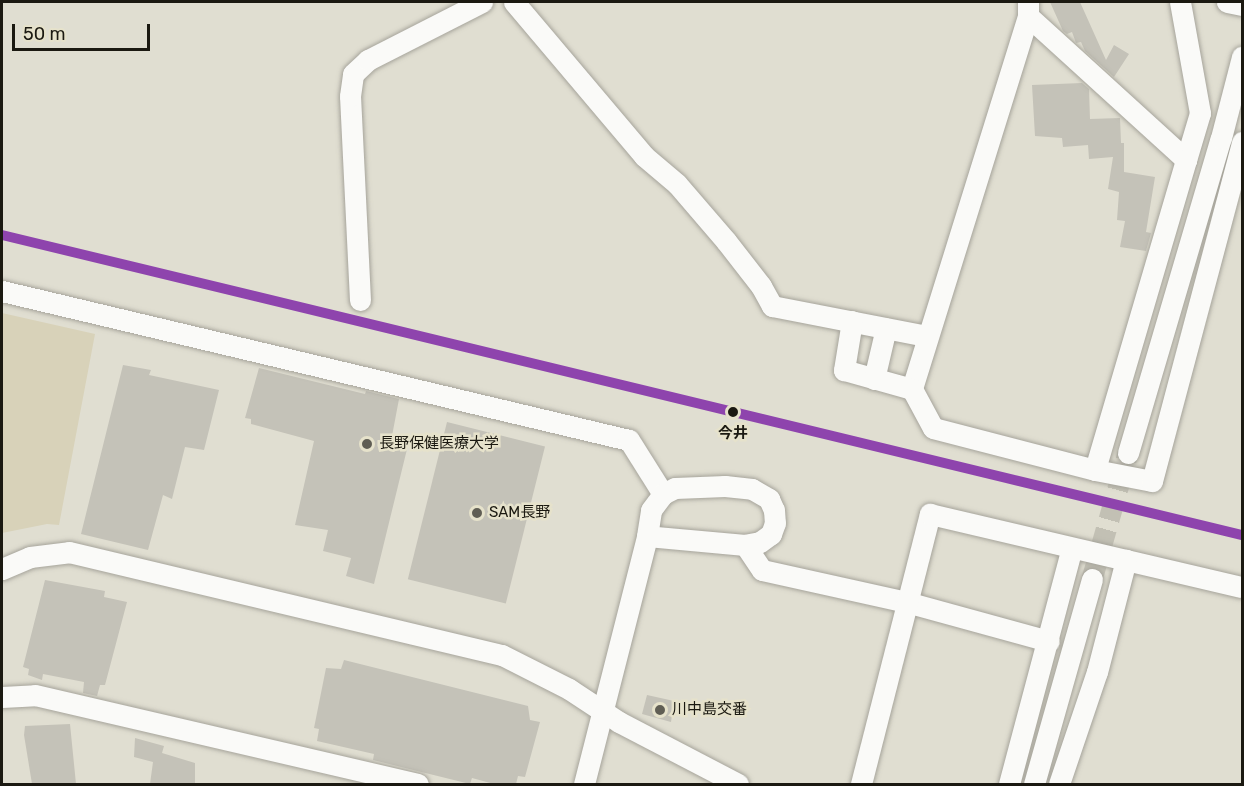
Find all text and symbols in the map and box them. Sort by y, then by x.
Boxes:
scale bar [15,12,153,50]
text: 50 m [23,23,66,45]
marker: 今井 [722,401,744,423]
place label: 今井 [718,425,748,443]
place label: 長野保健医療大学 [379,435,499,453]
marker: 長野保健医療大学 [360,437,374,451]
place label: SAM長野 [489,504,550,522]
marker: SAM長野 [470,506,484,520]
place label: 川中島交番 [672,701,747,719]
marker: 川中島交番 [653,703,667,717]

